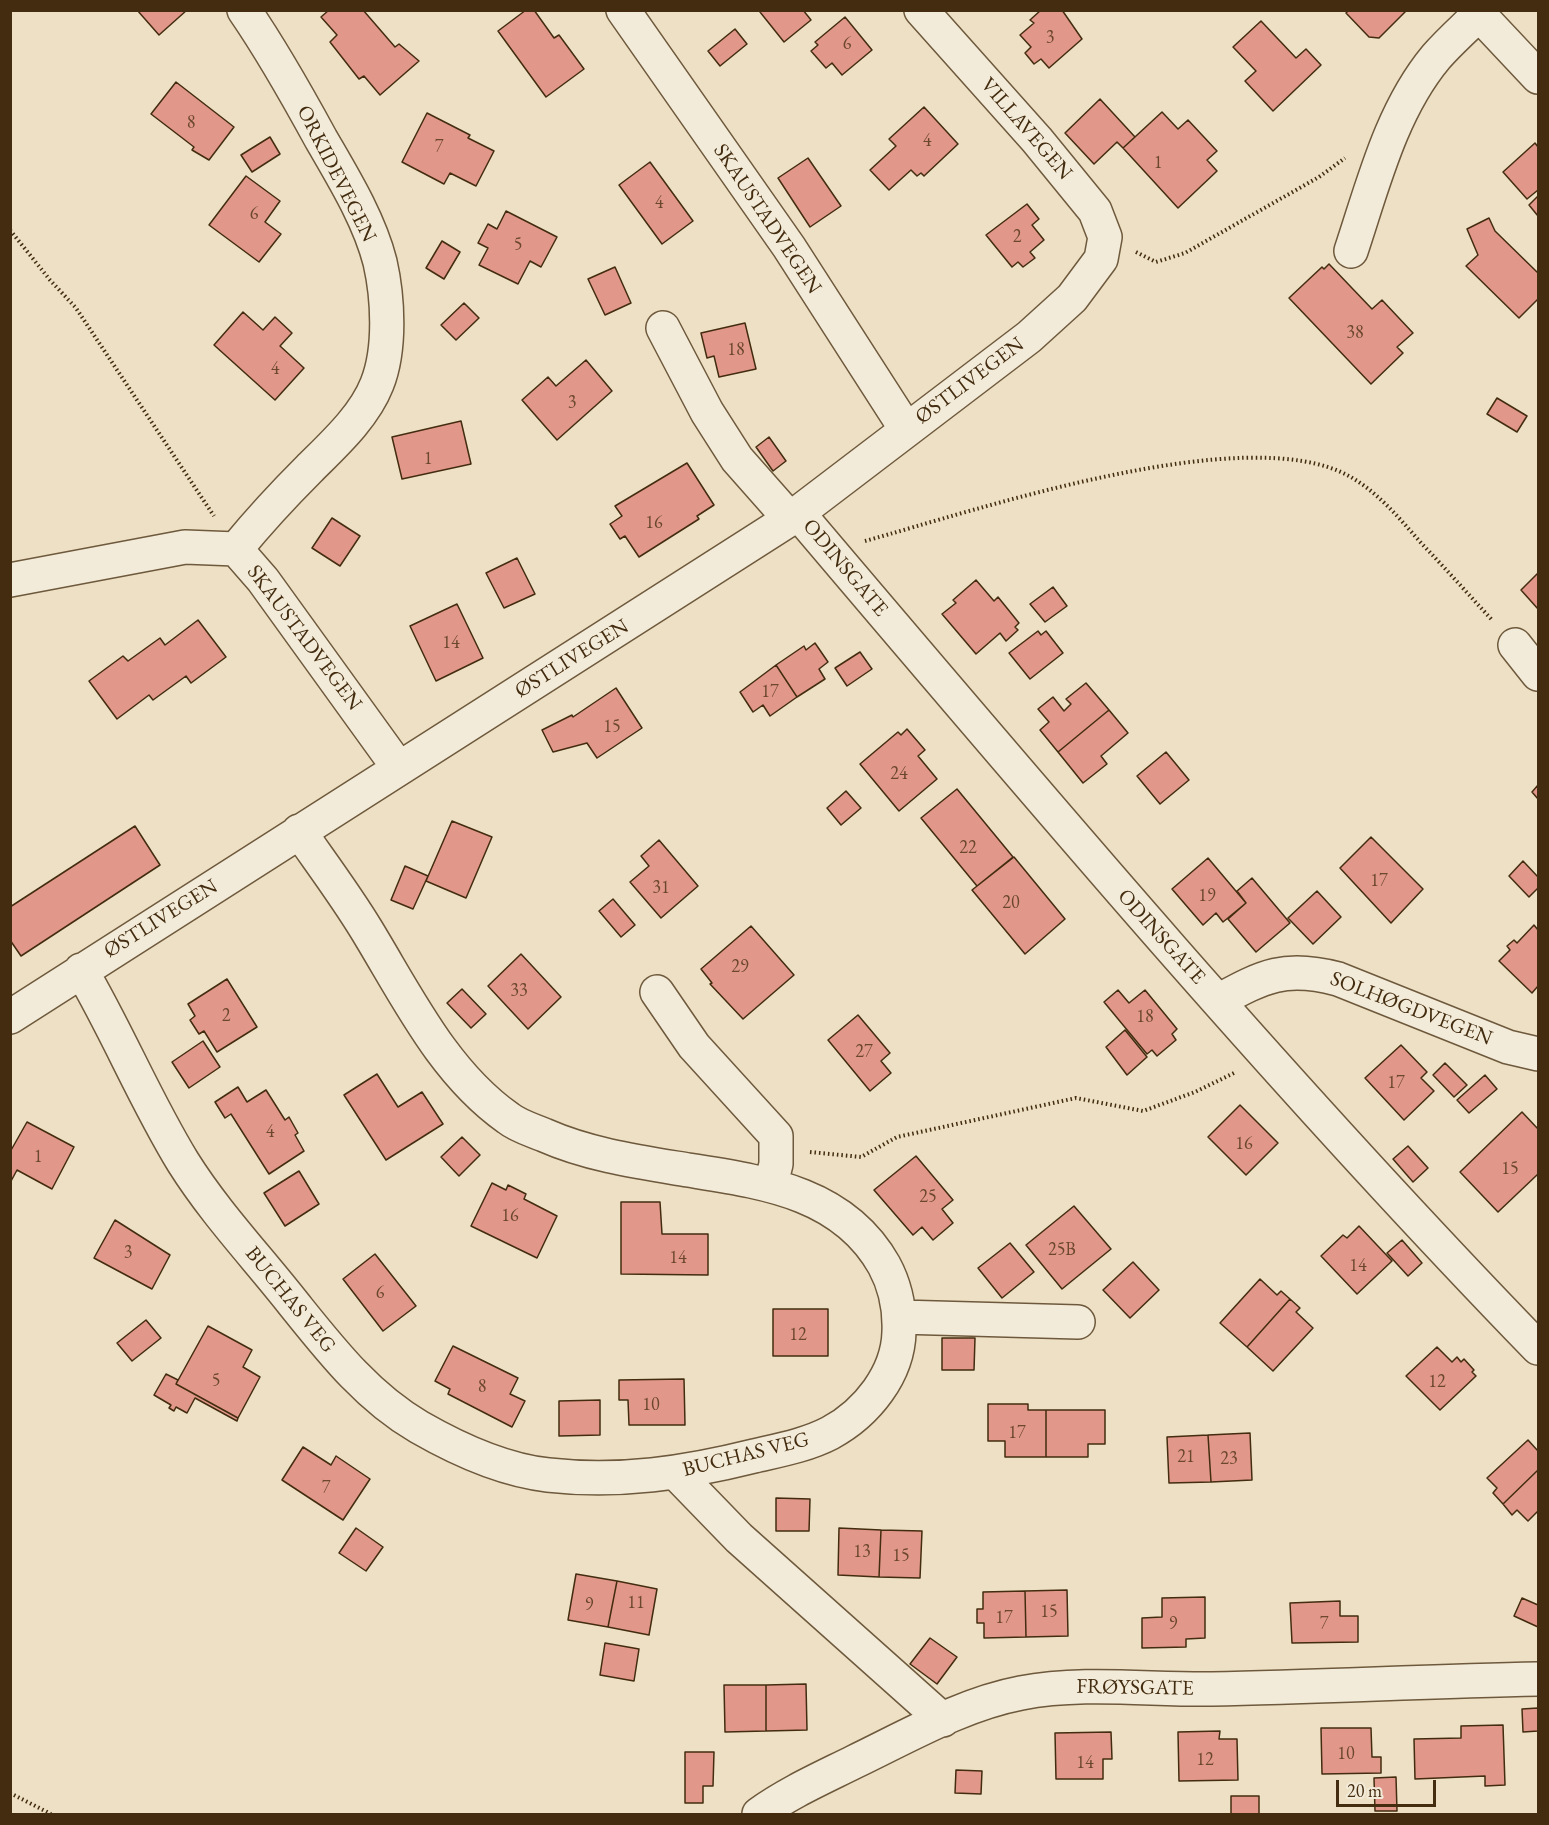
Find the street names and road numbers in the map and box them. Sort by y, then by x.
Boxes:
street label: VILLAVEGEN [975,73,1077,185]
street label: ORKIDEVEGEN [291,102,381,246]
street label: SKAUSTADVEGEN [707,139,827,299]
street label: ØSTLIVEGEN [911,332,1029,430]
street label: ODINSGATE [797,514,893,622]
street label: SKAUSTADVEGEN [241,560,367,716]
street label: ØSTLIVEGEN [511,614,633,704]
street label: ØSTLIVEGEN [100,874,222,964]
street label: ODINSGATE [1112,884,1210,990]
street label: SOLHØGDVEGEN [1326,967,1496,1051]
street label: BUCHAS VEG [239,1242,341,1358]
street label: BUCHAS VEG [680,1427,812,1483]
street label: FRØYSGATE [1076,1674,1194,1702]

